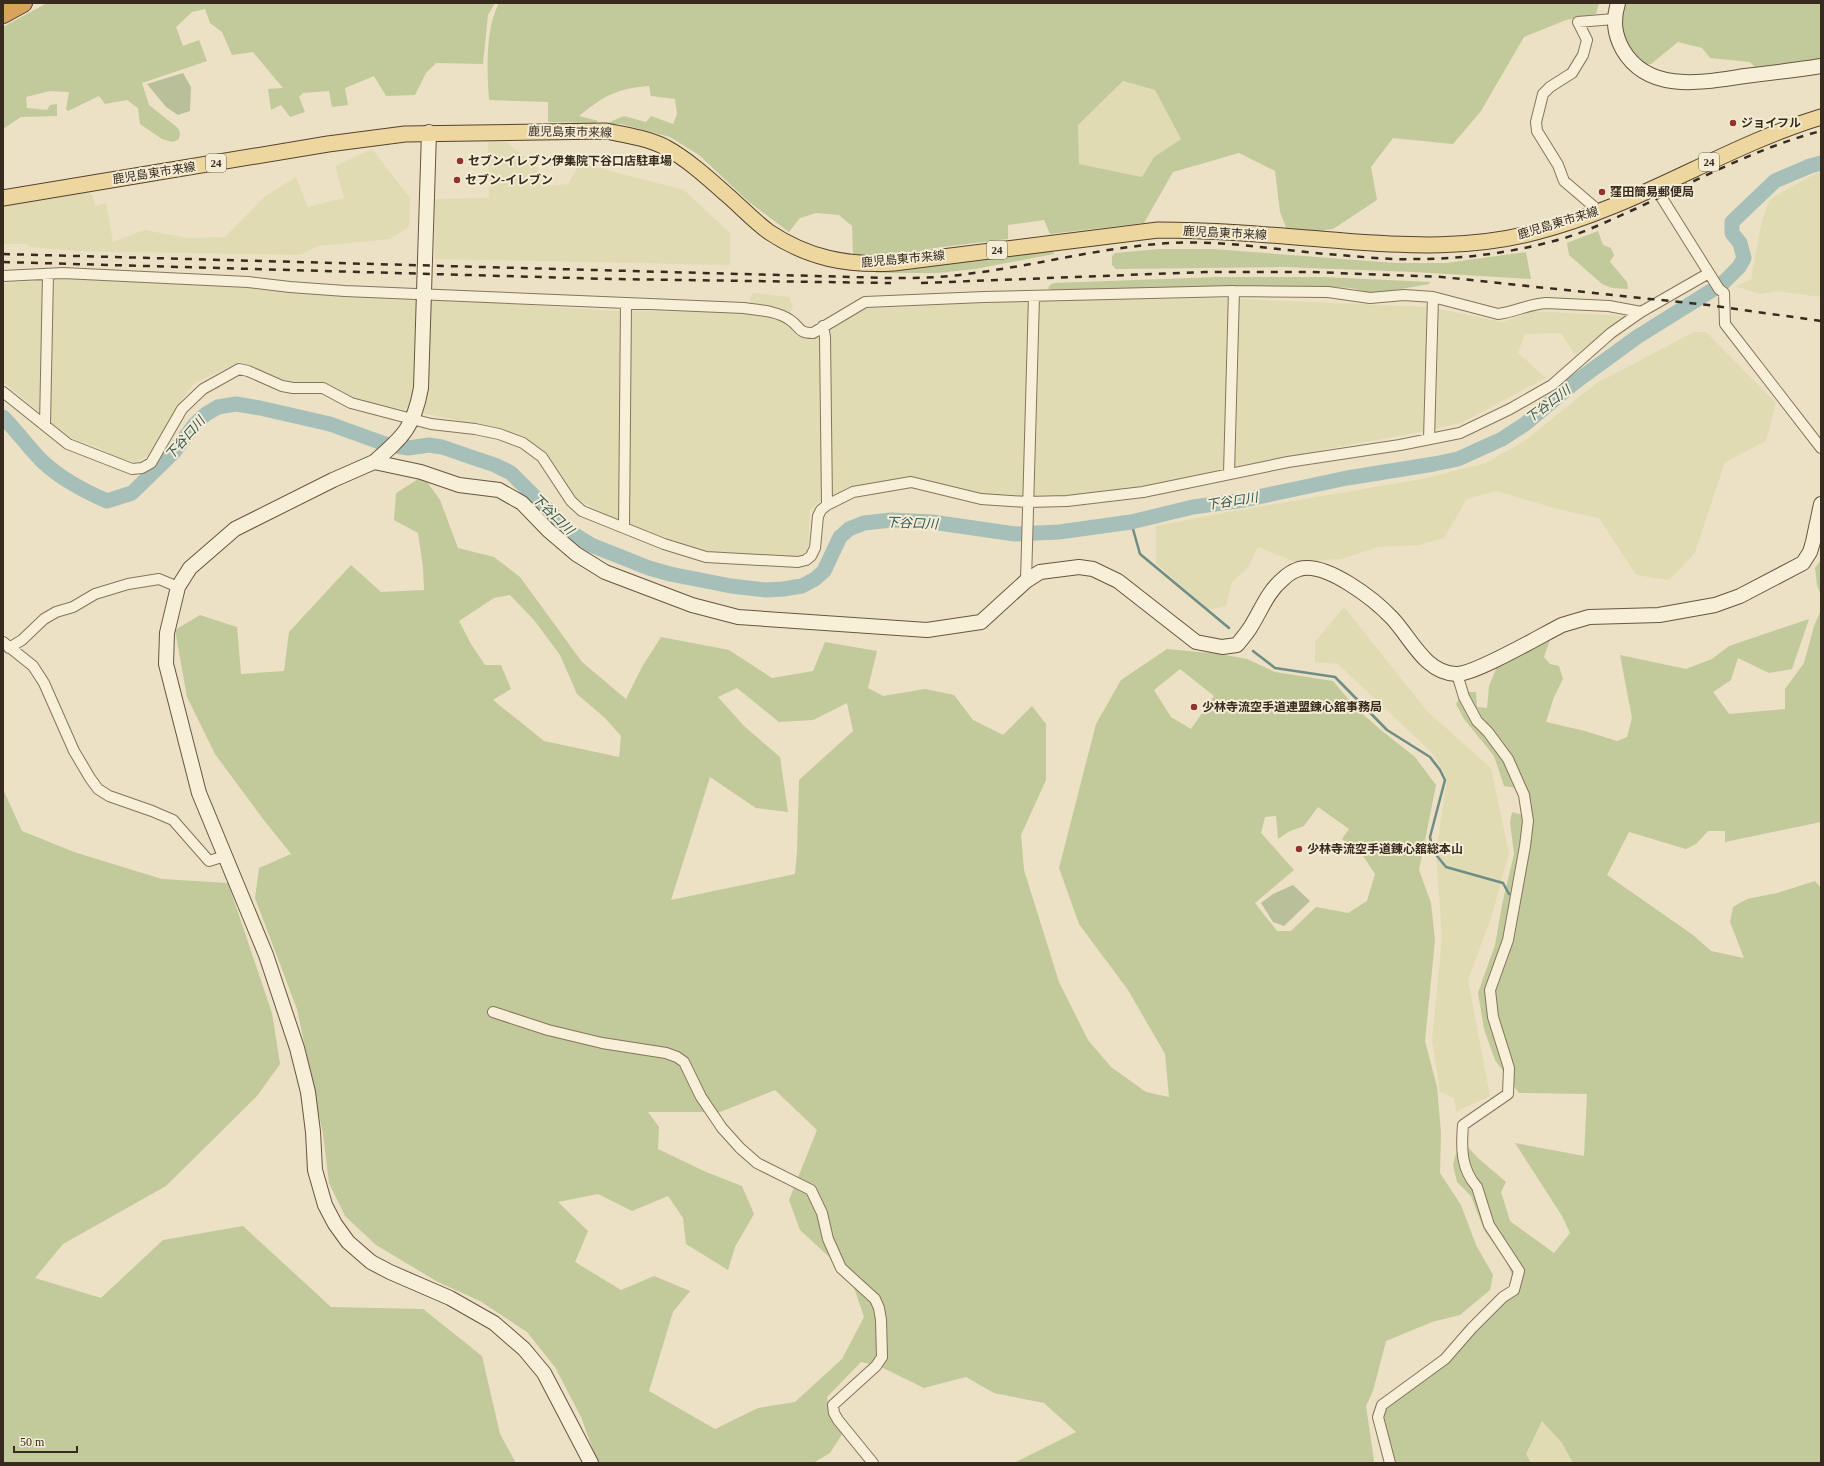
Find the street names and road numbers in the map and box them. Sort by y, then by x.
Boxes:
street label: 鹿児島東市来線 [528,124,612,140]
road number: 24 [1699,153,1719,171]
road number: 24 [206,154,226,172]
street label: 鹿児島東市来線 [111,160,197,186]
street label: 鹿児島東市来線 [1516,204,1600,242]
street label: 鹿児島東市来線 [1183,224,1267,242]
road number: 24 [987,241,1007,259]
street label: 鹿児島東市来線 [861,248,945,270]

